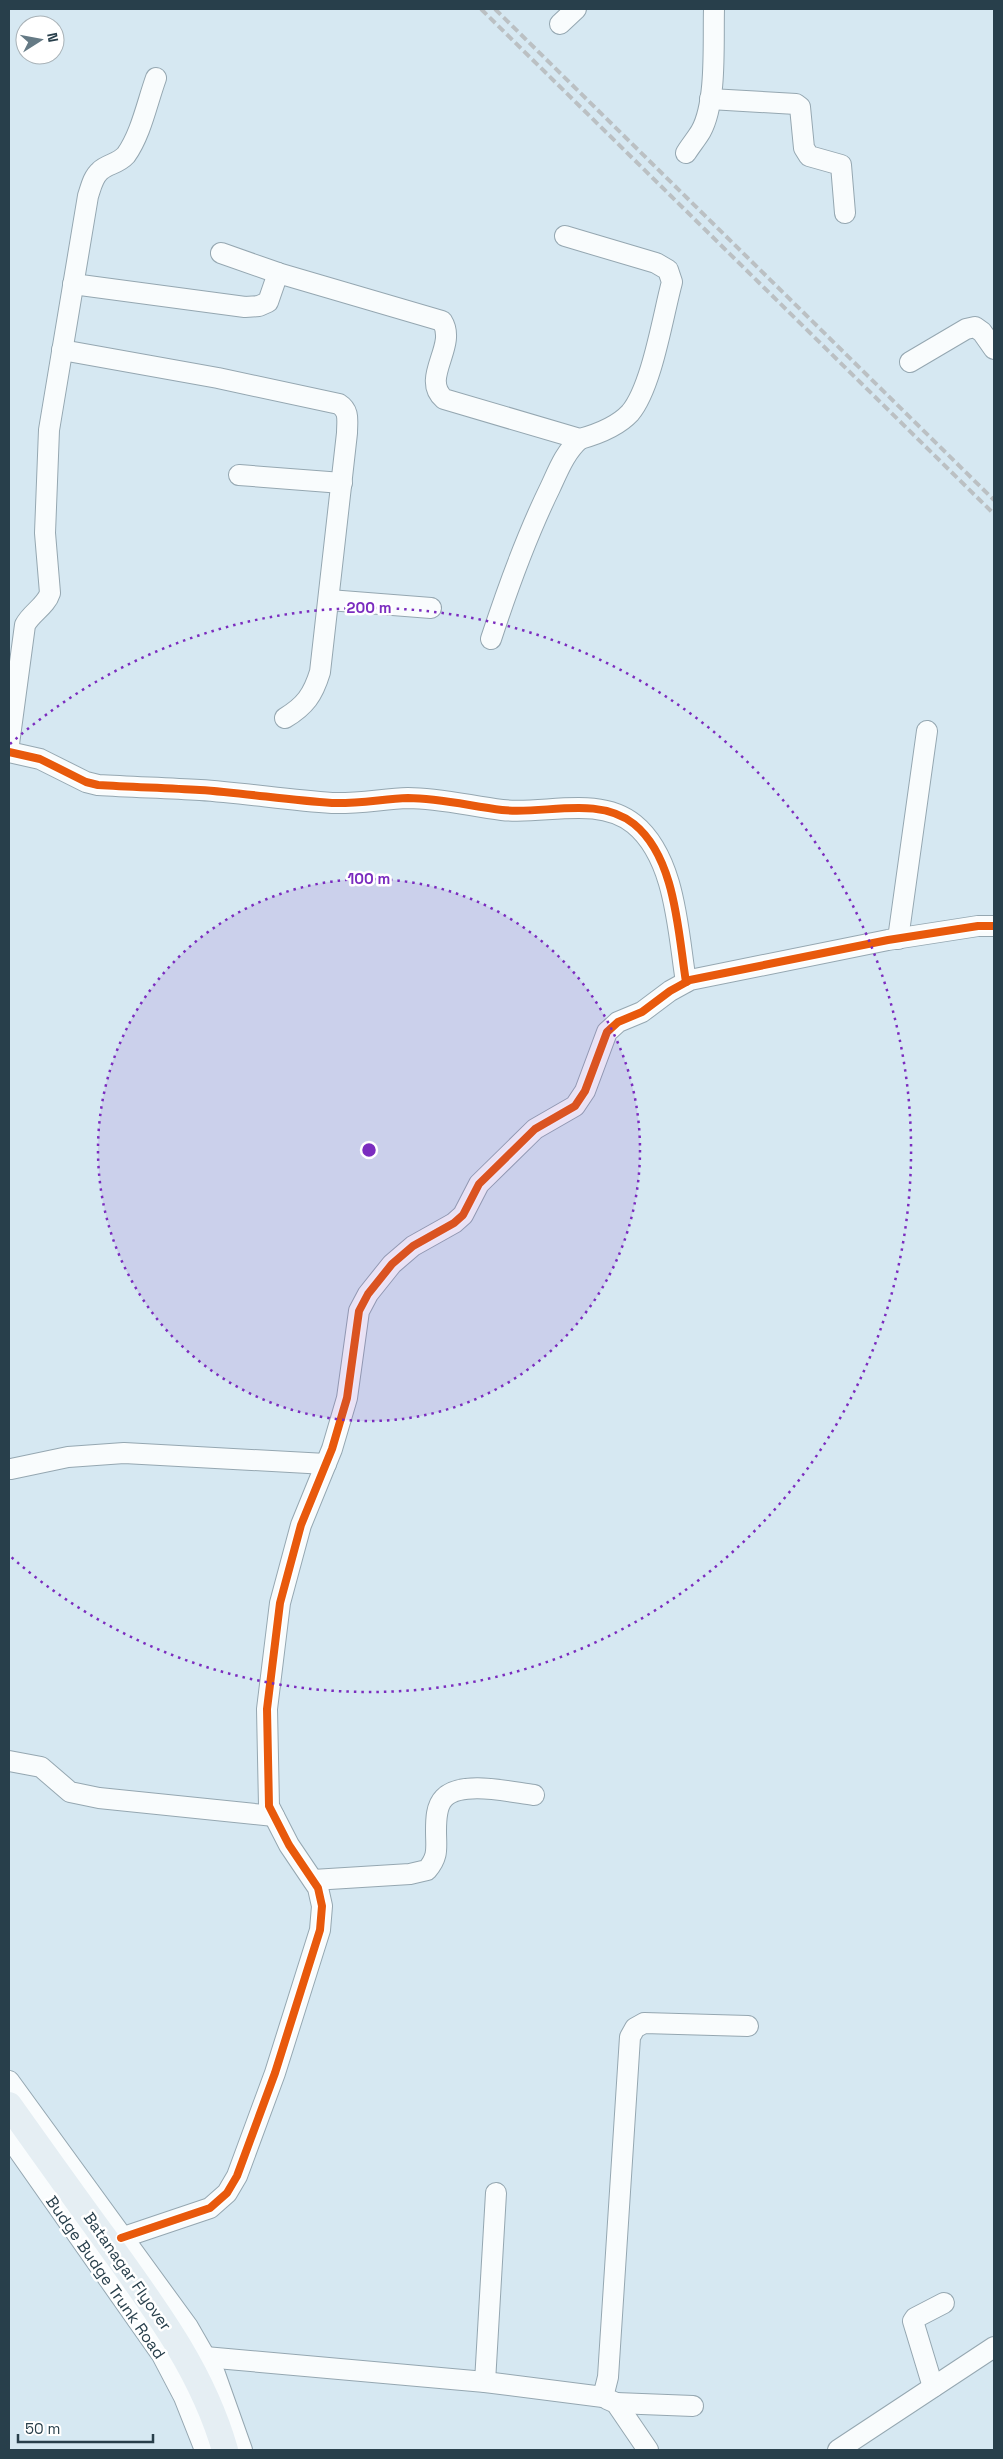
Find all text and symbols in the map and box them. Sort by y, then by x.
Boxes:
north arrow [15,15,65,65]
text: N [43,31,62,44]
text: 200 m [347,598,391,617]
text: 100 m [348,869,390,888]
centre of rings [360,1141,378,1159]
street label: Budge Budge Trunk Road [41,2192,170,2363]
street label: Batanagar Flyover [79,2208,176,2335]
scale bar [18,2412,152,2444]
text: 50 m [25,2419,60,2438]

